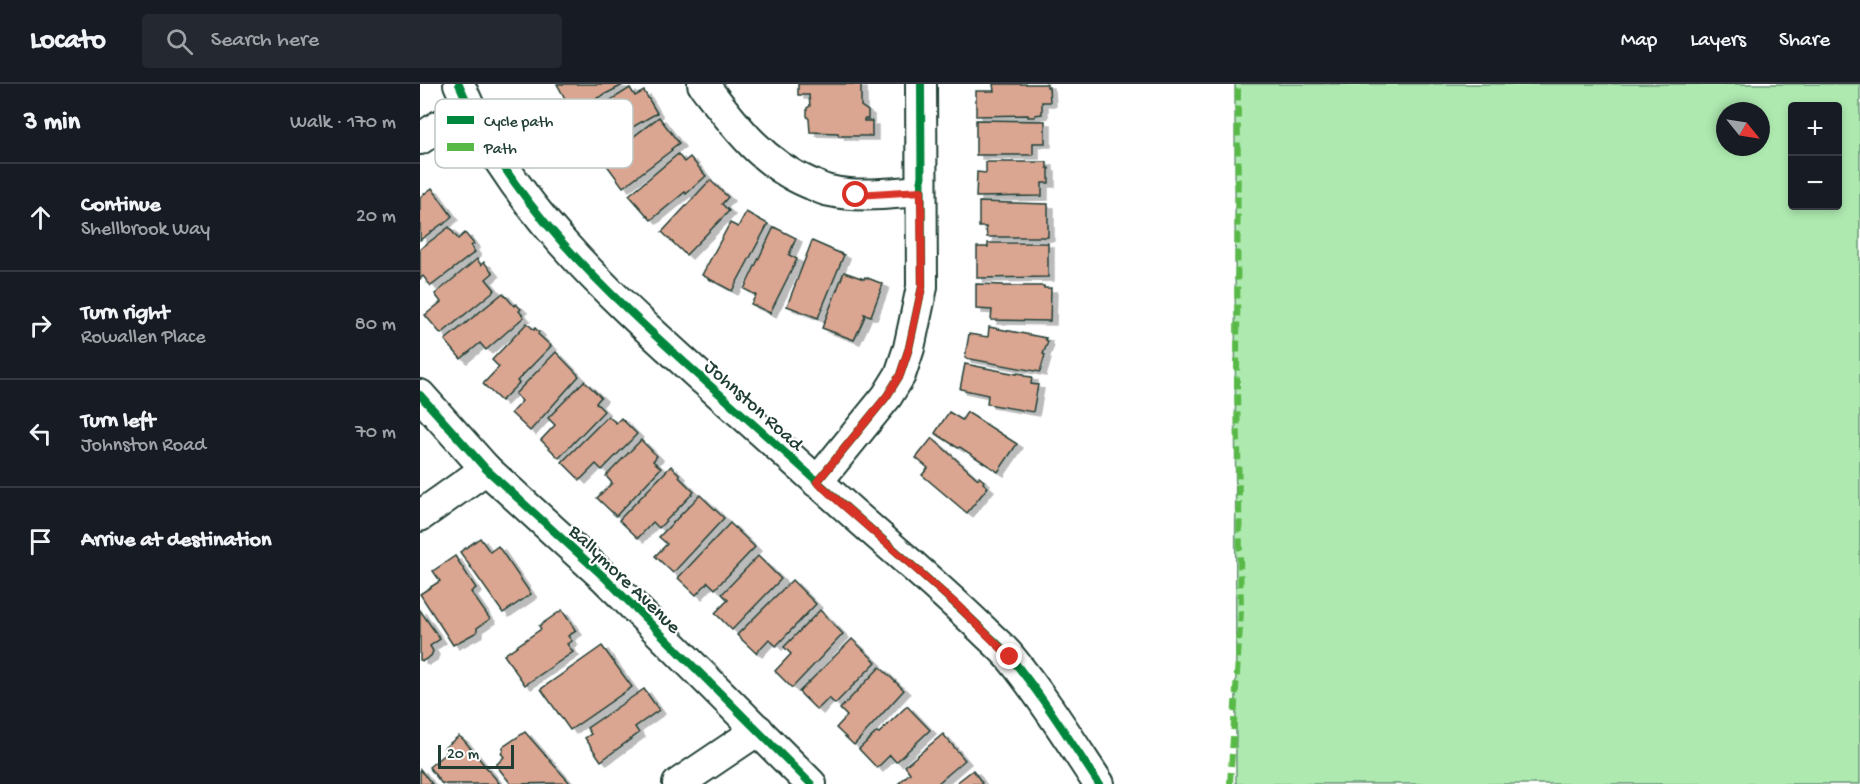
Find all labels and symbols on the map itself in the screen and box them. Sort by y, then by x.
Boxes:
legend [435,99,633,168]
north arrow [1716,102,1770,156]
text: Cycle path [484,114,554,133]
text: Path [483,141,517,160]
route start [842,181,868,207]
street label: Johnston Road [698,356,809,459]
street label: Ballymore Avenue [562,521,685,640]
route end [996,643,1022,669]
scale bar [438,742,514,770]

